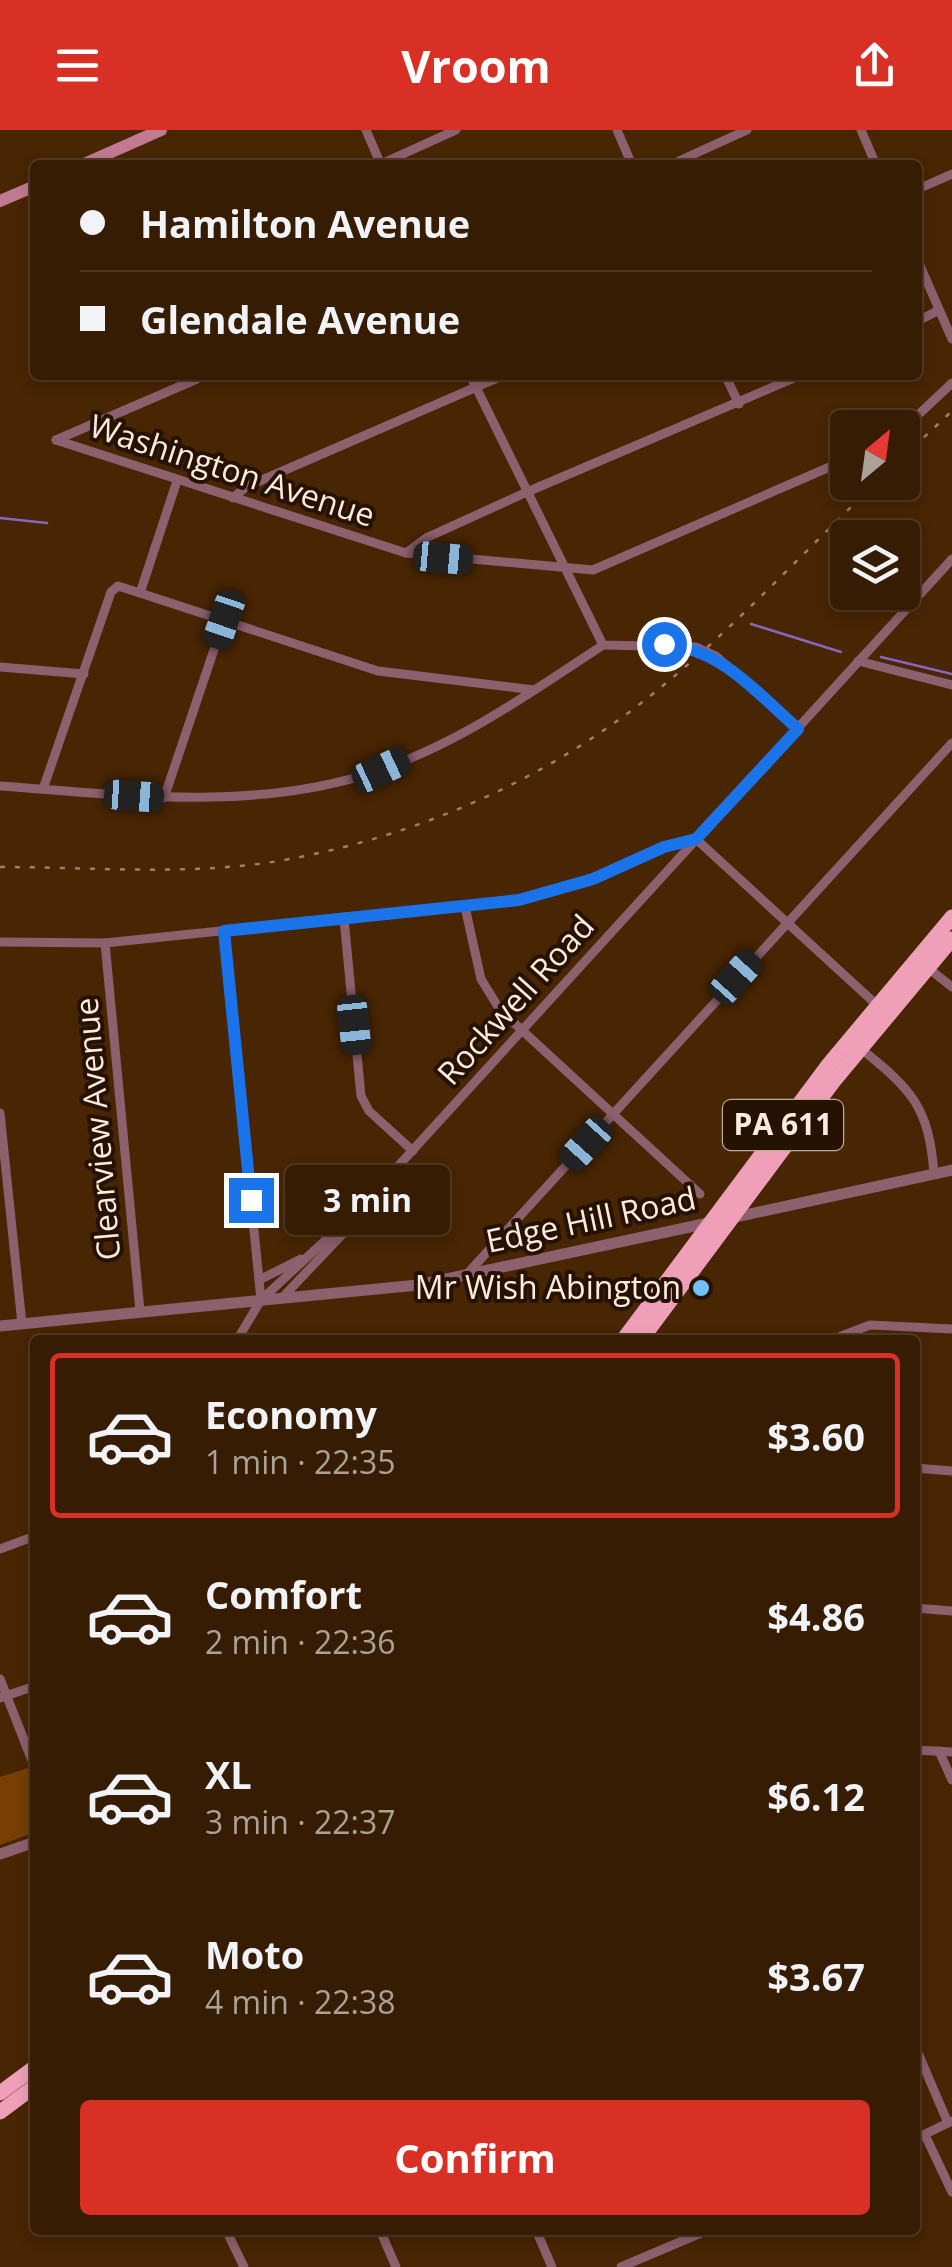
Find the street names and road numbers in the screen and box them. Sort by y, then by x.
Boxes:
street label: Washington Avenue [84,403,380,536]
street label: Rockwell Road [427,905,603,1093]
street label: Clearview Avenue [64,996,129,1262]
road number: PA 611 [723,1100,843,1150]
street label: Edge Hill Road [482,1175,700,1262]

